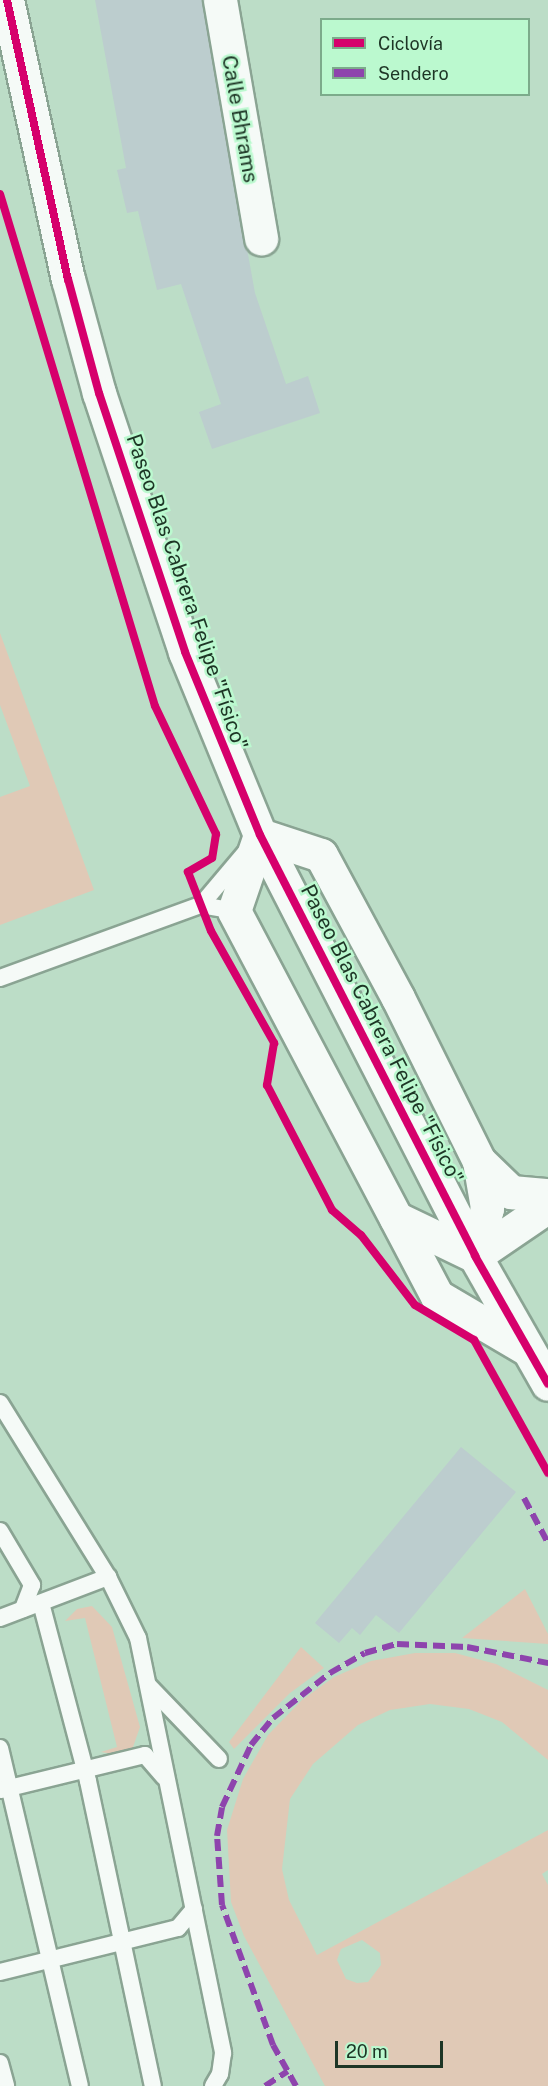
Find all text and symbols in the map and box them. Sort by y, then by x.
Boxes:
legend [320,18,530,96]
text: Ciclovía [378,33,443,54]
street label: Calle Bhrams [216,53,264,185]
text: Sendero [378,63,449,84]
street label: Paseo Blas Cabrera Felipe "Físico" [121,431,253,753]
street label: Paseo Blas Cabrera Felipe "Físico" [295,880,469,1188]
scale bar [338,2029,446,2067]
text: 20 m [346,2041,388,2062]

